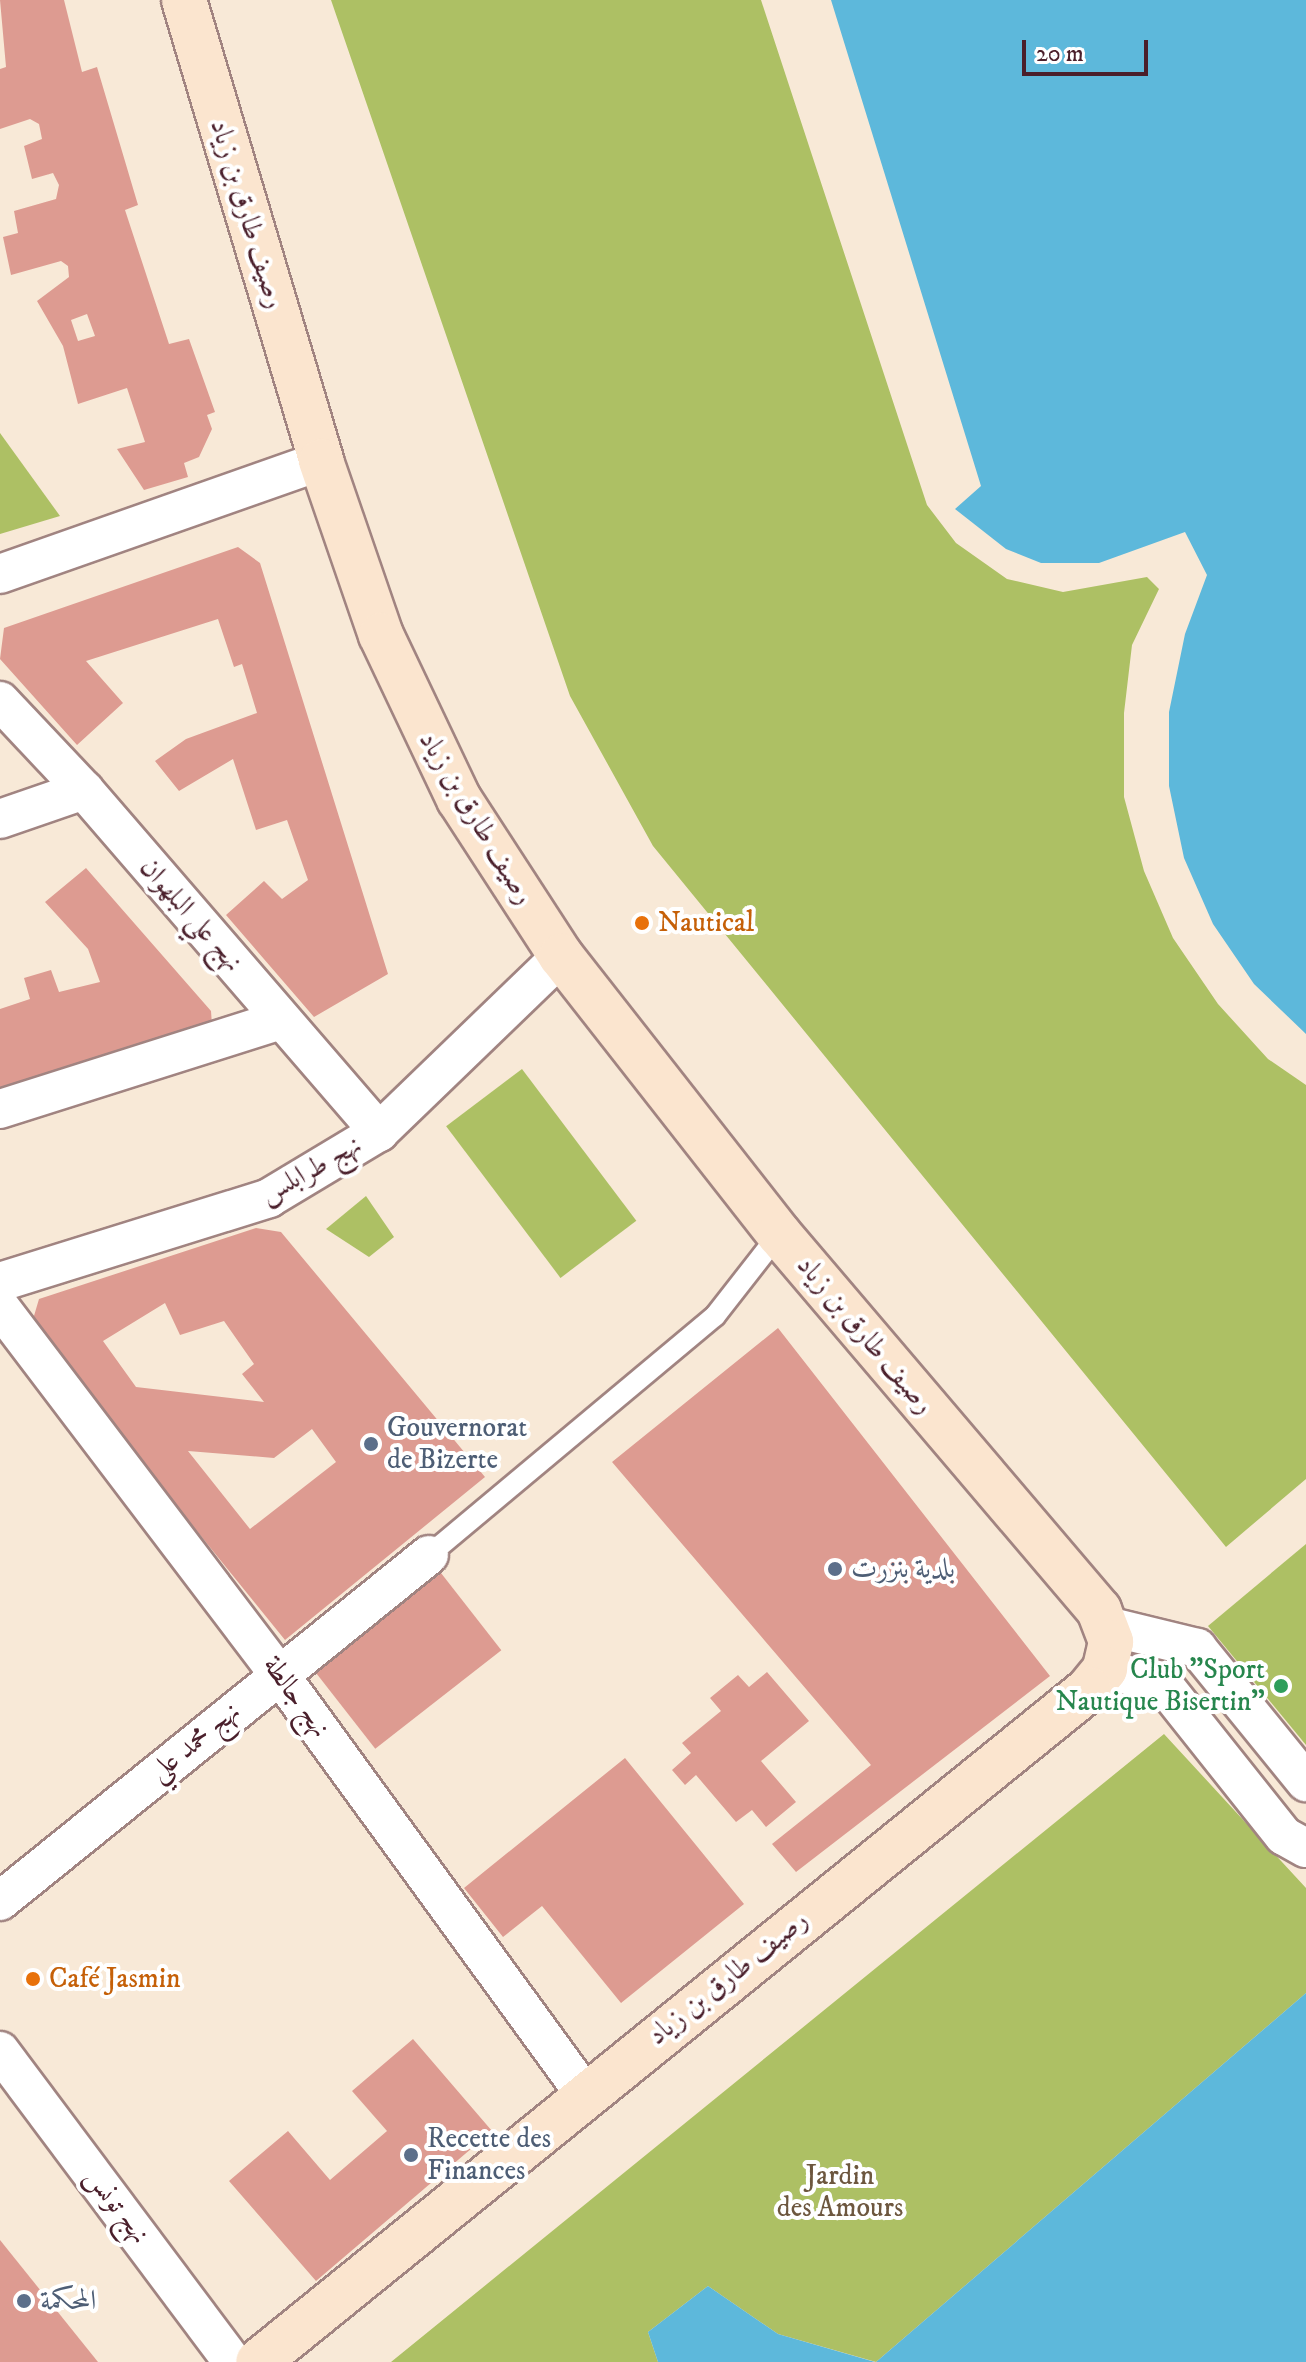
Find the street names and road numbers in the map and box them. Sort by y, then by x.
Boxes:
street label: رصيف طارق بن زياد [202,115,292,313]
street label: رصيف طارق بن زياد [411,725,541,911]
street label: نهج علي البلهوان [132,851,250,979]
street label: نهج طرابلس [254,1128,368,1212]
street label: رصيف طارق بن زياد [789,1249,941,1421]
street label: نهج جالطة [255,1649,337,1745]
street label: نهج محمد علي [142,1695,248,1789]
street label: رصيف طارق بن زياد [641,1903,815,2053]
street label: نهج تونس [77,2161,157,2251]

